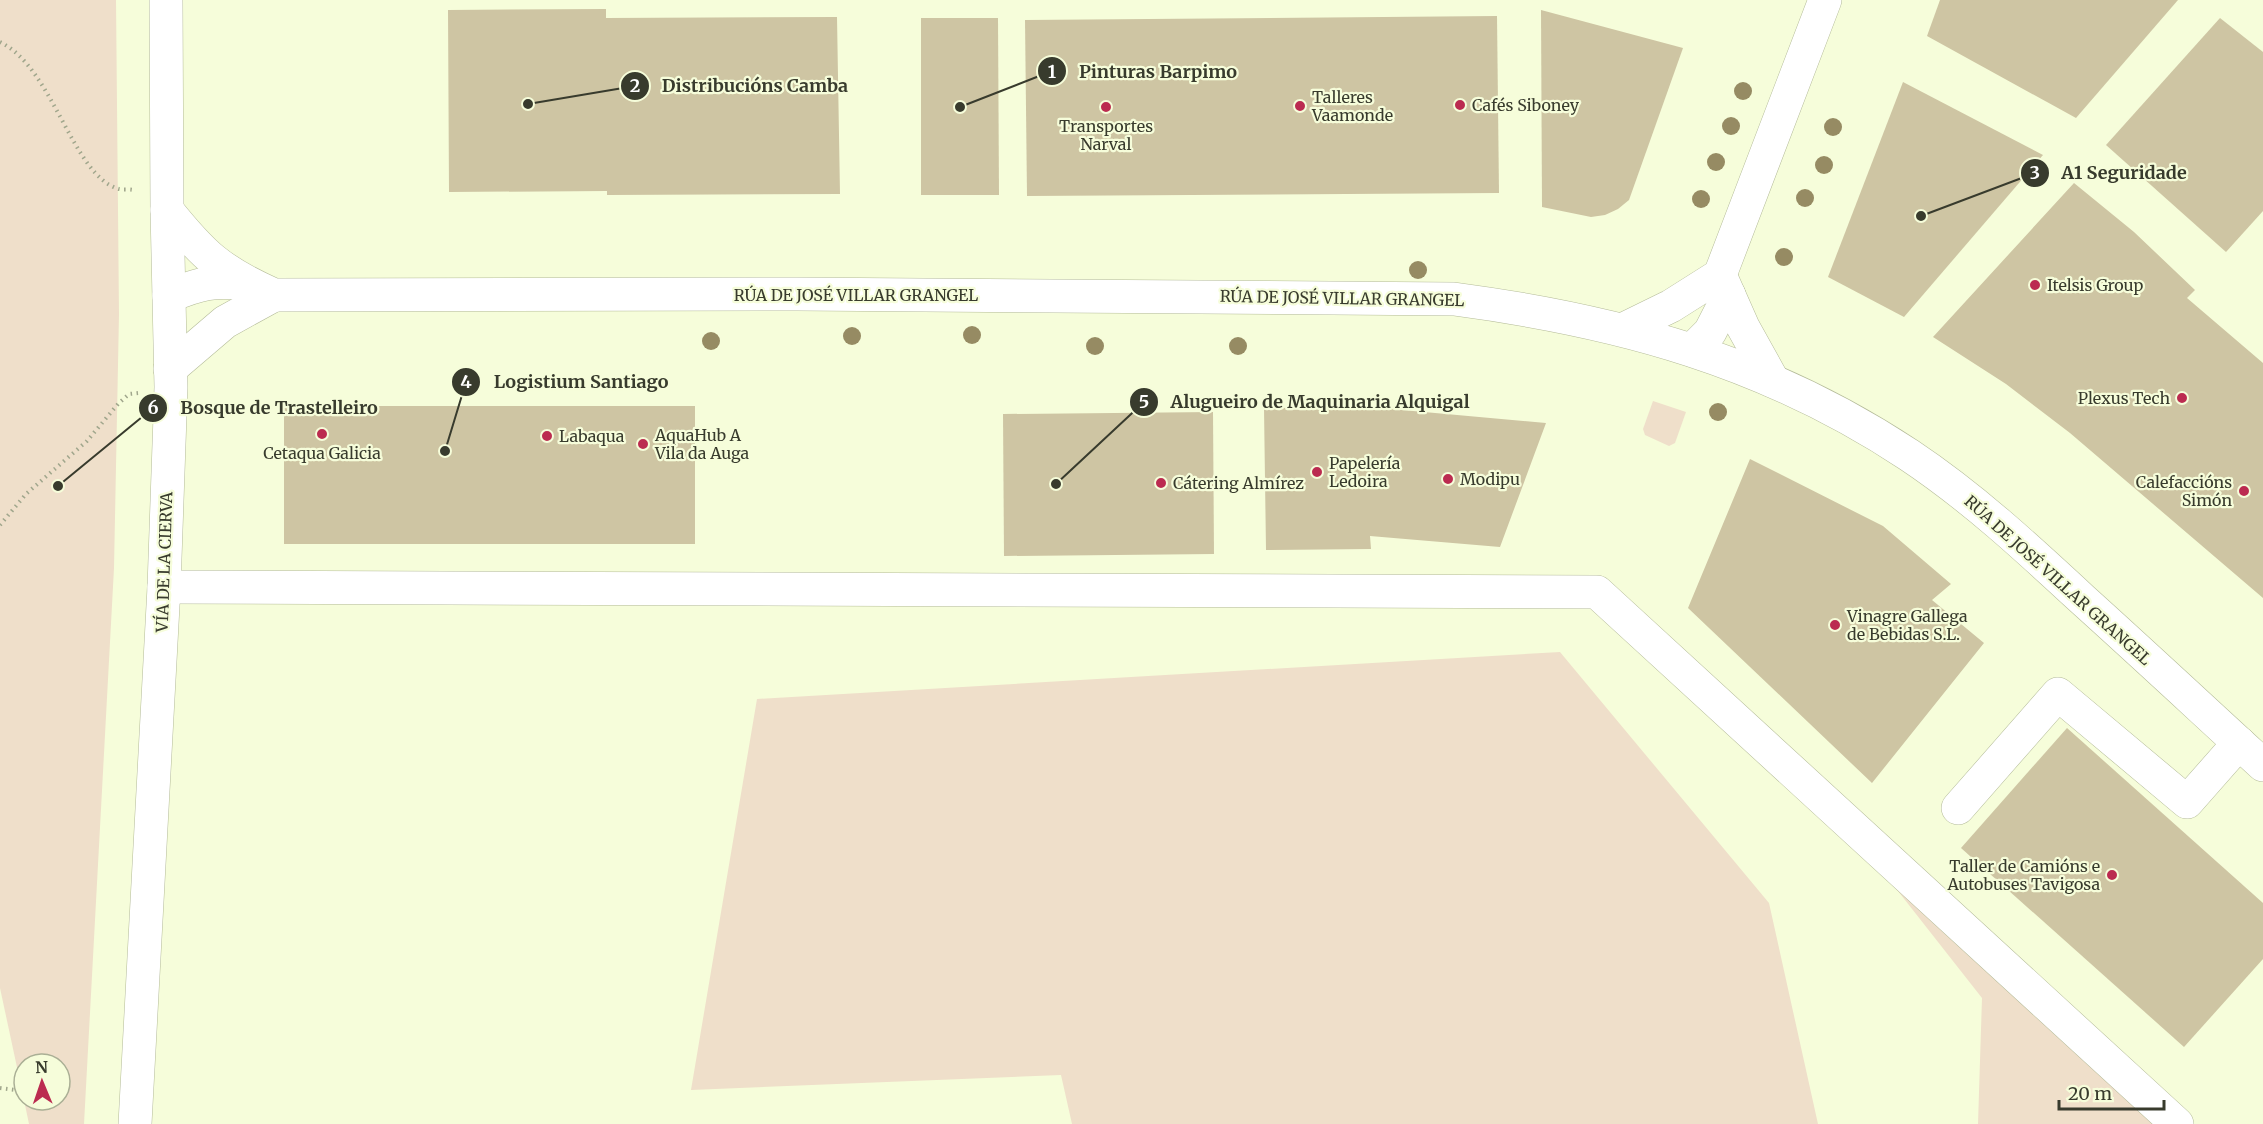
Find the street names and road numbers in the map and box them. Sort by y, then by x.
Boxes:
street label: RÚA DE JOSÉ VILLAR GRANGEL [734,285,978,305]
street label: RÚA DE JOSÉ VILLAR GRANGEL [1220,286,1464,310]
street label: VÍA DE LA CIERVA [152,491,176,634]
street label: RÚA DE JOSÉ VILLAR GRANGEL [1960,491,2156,669]

